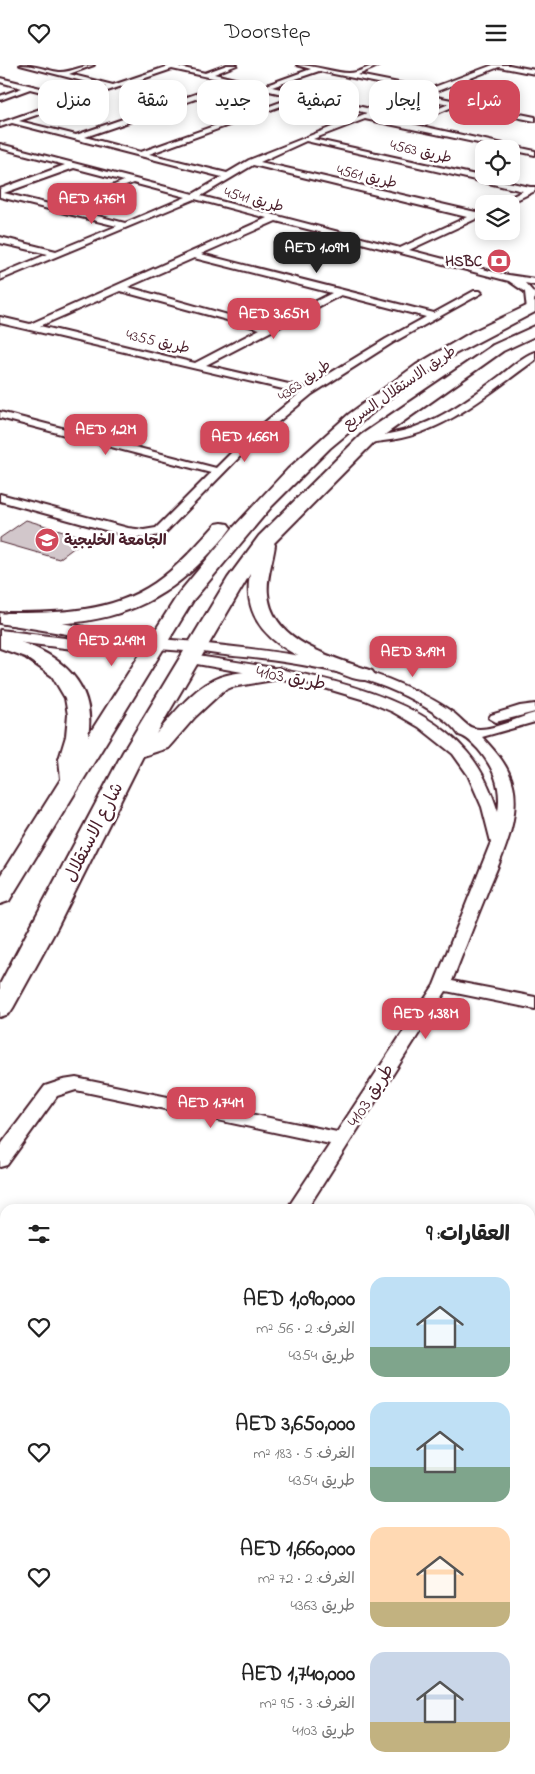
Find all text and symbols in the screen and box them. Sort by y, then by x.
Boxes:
text: Doorstep [224,17,311,49]
icon: heart [25,19,53,47]
icon: menu [482,19,510,47]
chip: منزل [38,80,109,125]
chip: شقة [119,80,187,125]
chip: جديد [197,80,269,125]
chip: تصفية [279,80,359,125]
chip: إيجار [369,80,439,125]
chip: شراء [449,80,520,125]
street label: طريق 4563 [388,134,454,170]
map controls [475,140,520,240]
button: locate [475,140,520,185]
street label: طريق 4561 [334,159,399,195]
street label: طريق 4541 [221,181,286,218]
pin: AED 1.76M [35,183,149,225]
text: AED 1.76M [59,187,126,211]
button: layers [475,195,520,240]
pin: AED 1.09M [260,231,374,274]
text: AED 1.09M [284,236,350,260]
bank icon: HSBC [486,248,512,274]
place label: HSBC [445,251,483,273]
pin: AED 3.65M [217,297,331,340]
text: AED 3.65M [238,302,310,326]
street label: طريق 4355 [124,324,192,360]
street label: طريق الاستقلال السريع [338,340,461,435]
street label: طريق 4363 [274,354,336,407]
pin: AED 1.2M [54,413,158,456]
text: AED 1.2M [75,418,137,442]
pin: AED 1.66M [188,421,302,463]
text: AED 1.66M [211,425,279,449]
school or university icon: الجامعة الخليجية [34,527,60,553]
place label: الجامعة الخليجية [64,530,167,552]
pin: AED 2.49M [55,625,169,667]
text: AED 2.49M [78,629,146,653]
pin: AED 3.19M [356,635,470,678]
text: AED 3.19M [381,640,445,664]
street label: طريق 4103 [253,659,328,698]
street label: شارع الاستقلال [58,778,131,887]
pin: AED 1.38M [369,997,483,1040]
text: AED 1.38M [393,1002,459,1026]
street label: طريق 4103 [342,1059,402,1133]
pin: AED 1.74M [154,1087,268,1129]
text: AED 1.74M [178,1091,244,1115]
icon: filters [25,1220,53,1248]
text: العقارات: 9 [426,1220,510,1250]
text: AED 1,090,000 [243,1285,355,1315]
icon: home [410,1297,470,1357]
icon: heart [25,1313,53,1341]
text: الغرف: 2 · 56 m² [256,1317,355,1341]
text: طريق 4354 [288,1344,355,1368]
text: AED 3,650,000 [235,1410,355,1440]
icon: home [410,1422,470,1482]
icon: heart [25,1438,53,1466]
text: الغرف: 5 · 183 m² [253,1442,355,1466]
text: طريق 4354 [288,1469,355,1493]
text: AED 1,660,000 [240,1535,355,1565]
icon: home [410,1547,470,1607]
icon: heart [25,1563,53,1591]
text: الغرف: 2 · 72 m² [258,1567,355,1591]
text: طريق 4363 [291,1594,355,1618]
text: AED 1,740,000 [241,1660,355,1690]
icon: home [410,1672,470,1732]
icon: heart [25,1688,53,1716]
text: الغرف: 3 · 95 m² [260,1692,355,1716]
text: طريق 4103 [292,1719,355,1743]

